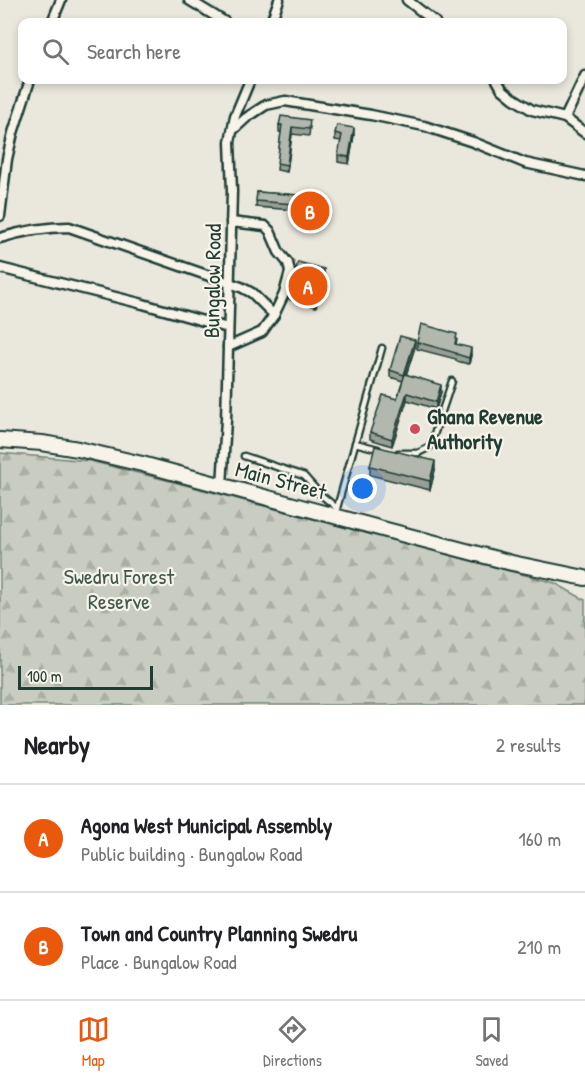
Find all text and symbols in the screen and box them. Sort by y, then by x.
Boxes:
search box [18,18,567,84]
icon: search [39,35,72,68]
text: Search here [87,36,181,66]
pin: B [290,188,330,234]
street label: Bungalow Road [196,223,228,338]
pin: A [288,264,328,308]
place label: Ghana Revenue Authority [427,401,543,457]
marker: Ghana Revenue Authority [408,422,422,436]
street label: Main Street [232,453,330,507]
your location [348,474,377,503]
park label: Swedru Forest Reserve [64,561,175,616]
scale bar [18,663,153,690]
text: 100 m [27,665,62,687]
text: Nearby [24,727,90,762]
text: 2 results [496,731,561,758]
text: Agona West Municipal Assembly [81,810,332,840]
text: A [39,825,48,852]
text: 160 m [519,825,561,852]
text: Public building · Bungalow Road [81,840,302,867]
text: Town and Country Planning Swedru [81,918,357,948]
text: B [38,933,49,960]
text: 210 m [517,933,561,960]
text: Place · Bungalow Road [81,948,237,975]
tab: Map [77,1013,110,1071]
tab: Directions [263,1013,322,1071]
tab: Saved [475,1013,508,1071]

